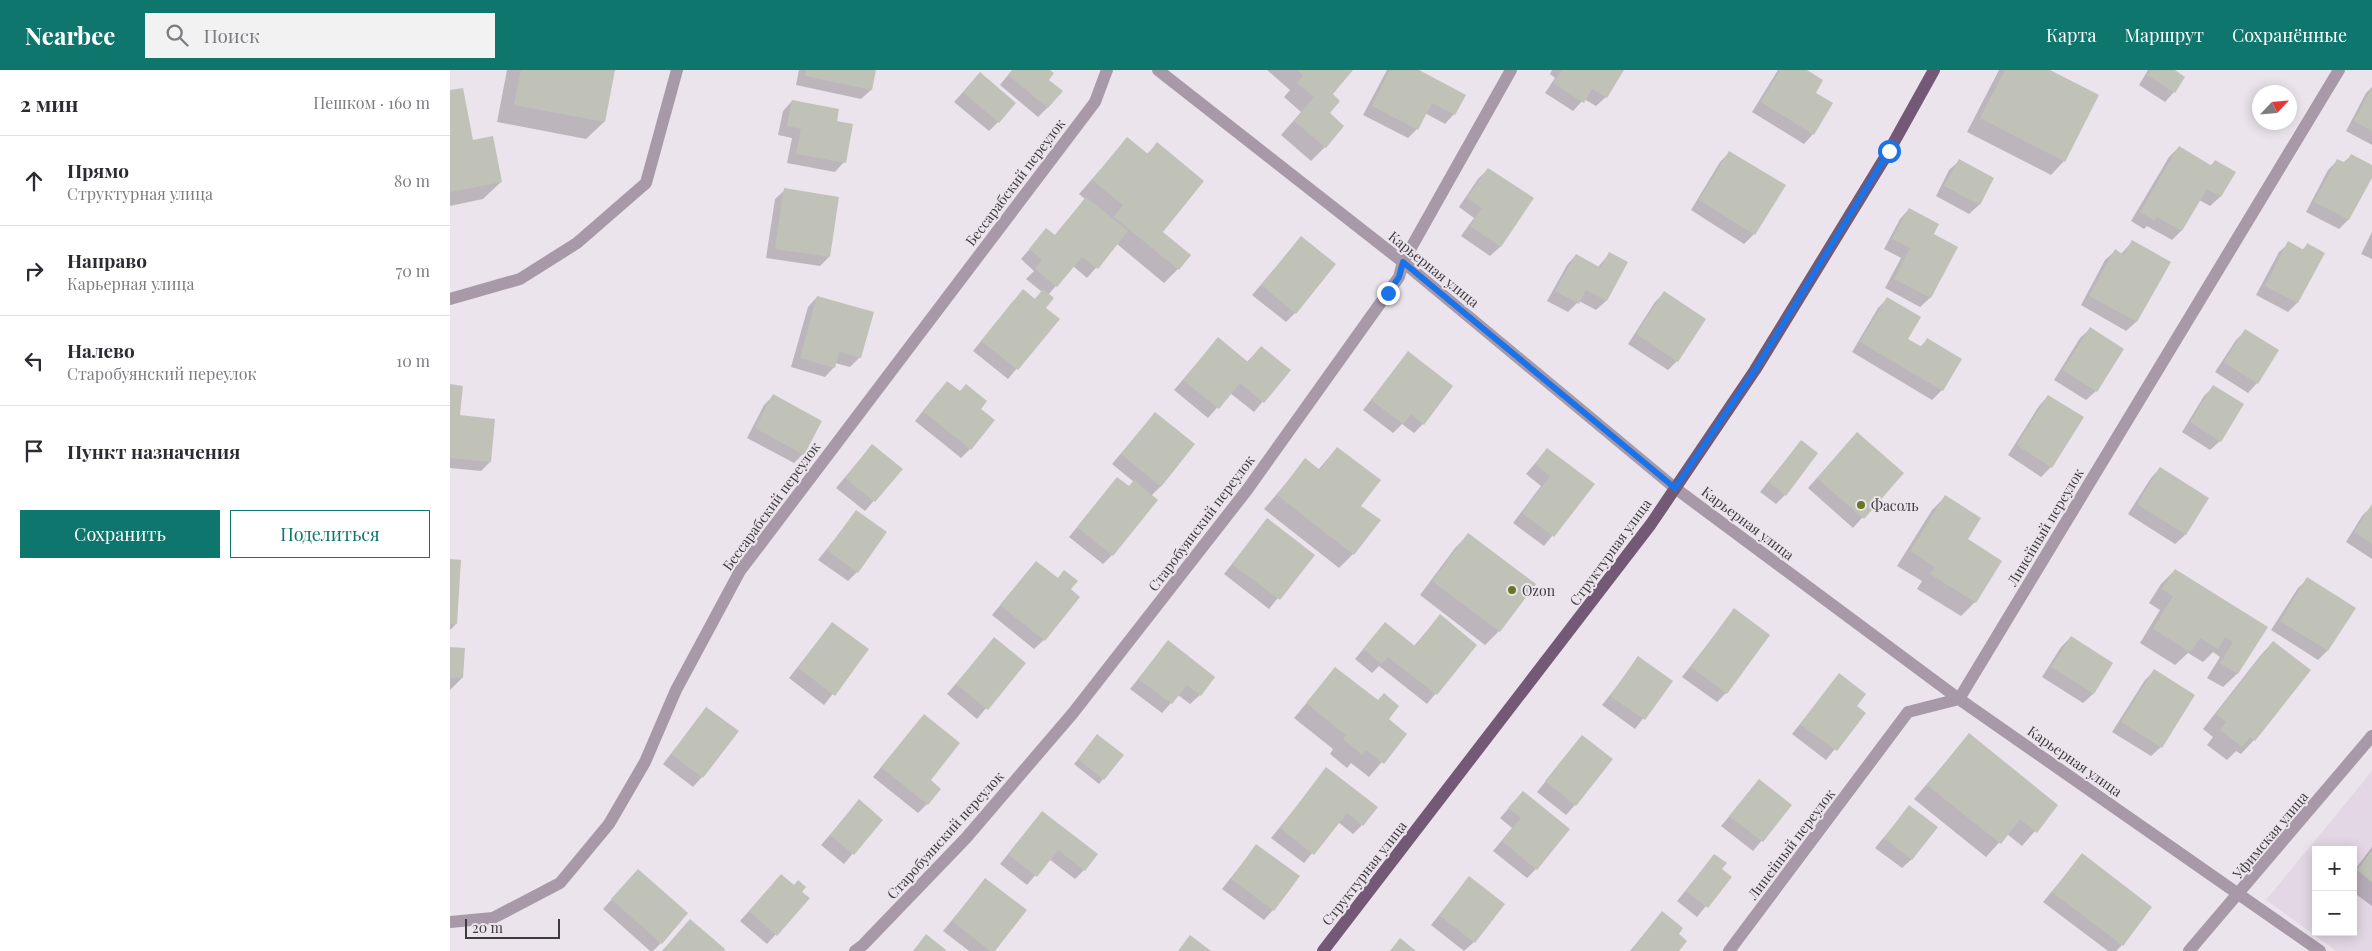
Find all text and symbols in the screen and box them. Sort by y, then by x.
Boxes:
search box [145,13,495,58]
text: Nearbee [25,19,115,51]
icon: search [163,21,191,49]
text: Поиск [203,22,260,48]
text: Карта [2046,23,2096,47]
text: Маршрут [2124,23,2204,47]
text: Сохранённые [2232,23,2347,47]
north arrow [2252,85,2297,130]
text: 2 мин [20,89,78,117]
text: Пешком · 160 m [313,92,430,113]
street label: Бессарабский переулок [961,115,1069,249]
route start [1878,140,1901,163]
text: Прямо [67,157,129,183]
icon: ahead [20,167,48,195]
text: 80 m [394,170,430,191]
text: Структурная улица [67,183,213,204]
street label: Карьерная улица [1385,227,1483,311]
text: Направо [67,247,147,273]
icon: right [20,257,48,285]
text: 70 m [396,260,430,281]
text: Карьерная улица [67,273,194,294]
route end [1377,282,1400,305]
text: Налево [67,337,135,363]
icon: left [20,347,48,375]
text: 10 m [396,350,430,371]
text: Старобуянский переулок [67,363,257,384]
icon: arrive [20,437,48,465]
text: Пункт назначения [67,438,240,464]
street label: Бессарабский переулок [718,438,824,574]
street label: Старобуянский переулок [1143,451,1259,595]
street label: Линейный переулок [2002,465,2088,590]
street label: Карьерная улица [1698,482,1798,564]
street label: Структурная улица [1565,495,1655,609]
place label: Фасоль [1871,496,1919,515]
marker: Фасоль [1855,499,1867,511]
button: Сохранить [20,510,220,558]
button: Поделиться [230,510,430,558]
place label: Ozon [1522,581,1556,600]
marker: Ozon [1506,584,1518,596]
street label: Карьерная улица [2024,721,2126,801]
street label: Старобуянский переулок [882,767,1008,903]
street label: Линейный переулок [1742,785,1839,904]
street label: Уфимская улица [2227,787,2312,883]
street label: Структурная улица [1317,817,1411,929]
map controls [2312,846,2357,936]
button: + [2312,846,2357,891]
button: − [2312,891,2357,936]
scale bar [465,916,560,939]
text: 20 m [472,918,503,937]

